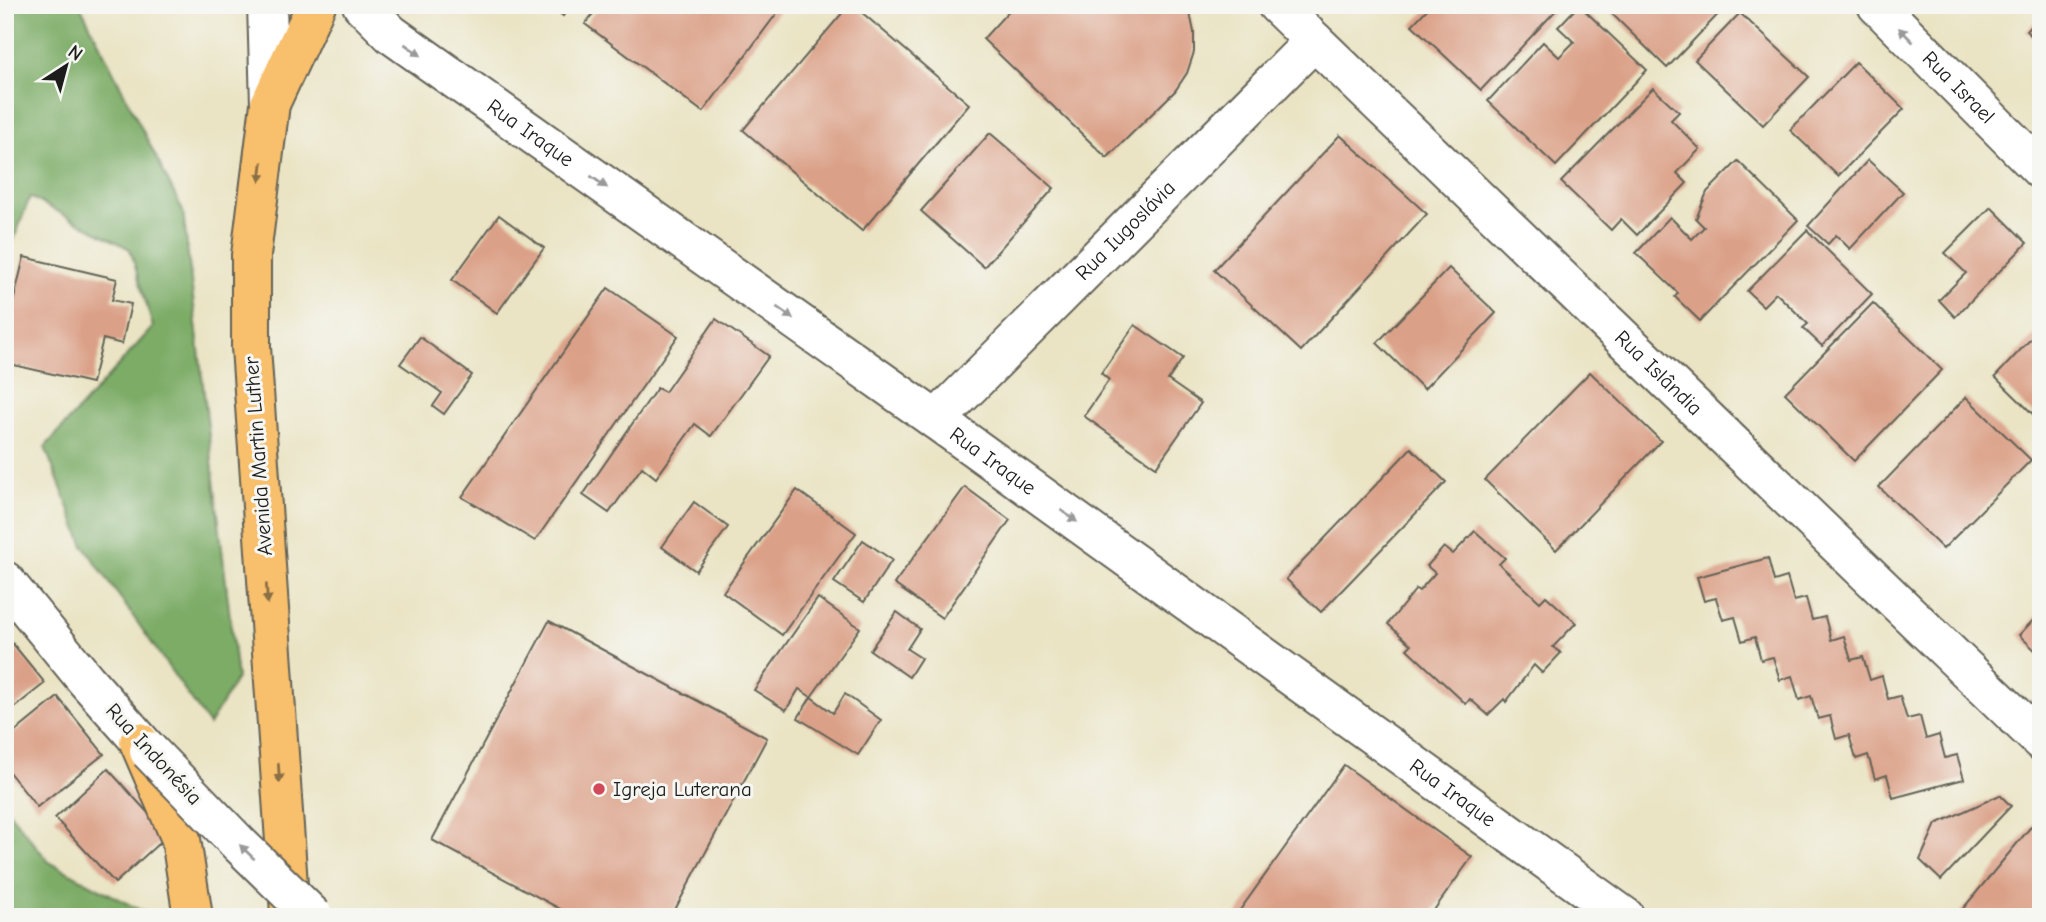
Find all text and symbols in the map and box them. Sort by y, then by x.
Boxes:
one-way arrow [1898,27,1915,43]
north arrow [32,32,102,102]
text: N [64,41,87,66]
one-way arrow [404,43,422,57]
street label: Rua Israel [1918,46,2000,128]
street label: Rua Iraque [483,94,578,172]
one-way arrow [256,161,267,183]
one-way arrow [590,174,608,188]
street label: Rua Iugoslávia [1071,175,1180,285]
one-way arrow [776,306,794,320]
street label: Rua Islândia [1610,325,1707,420]
street label: Avenida Martin Luther [239,355,277,556]
street label: Rua Iraque [945,422,1041,500]
one-way arrow [1060,509,1078,523]
one-way arrow [262,583,273,605]
street label: Rua Indonésia [101,698,207,810]
street label: Rua Iraque [1405,754,1500,832]
one-way arrow [274,763,285,785]
place label: Igreja Luterana [613,777,752,801]
marker: Igreja Luterana [591,781,607,797]
one-way arrow [239,844,256,861]

